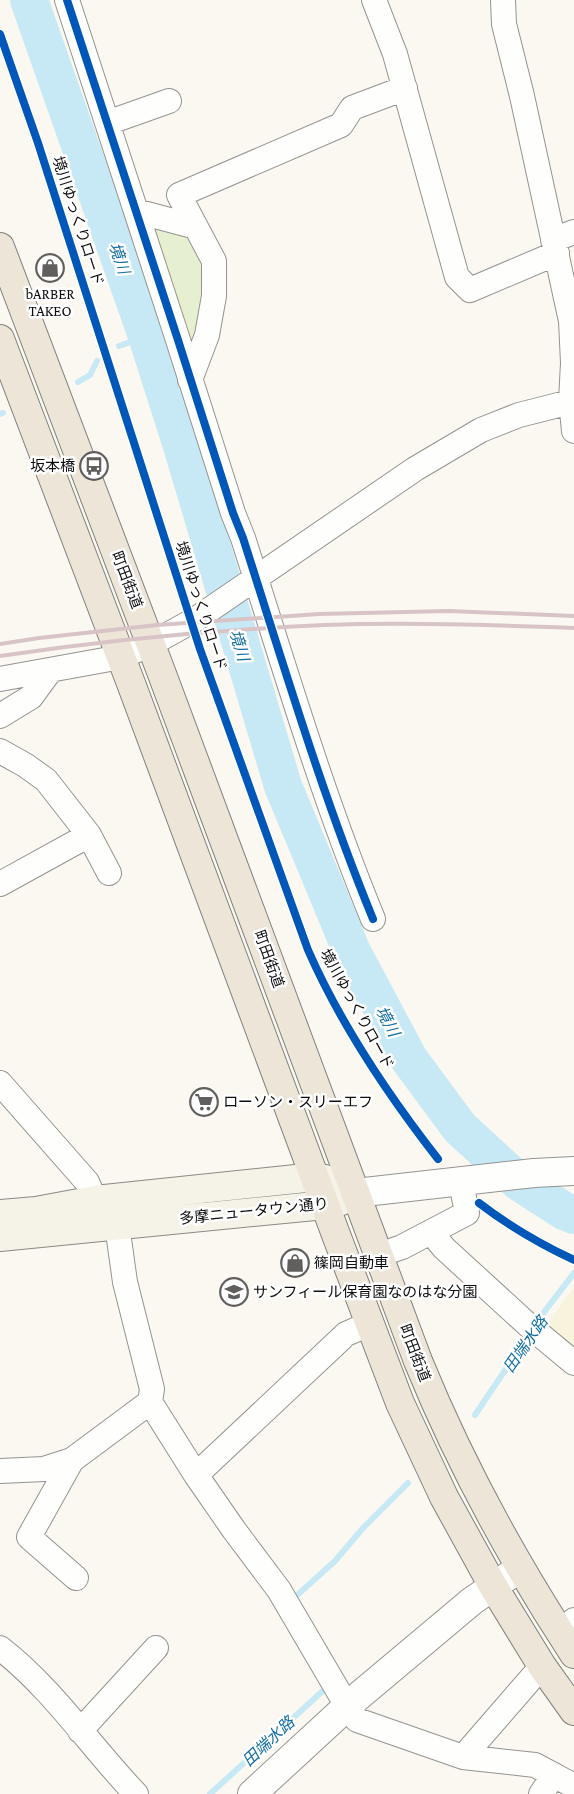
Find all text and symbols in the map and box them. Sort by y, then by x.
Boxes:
street label: 境川ゆっくりロード [50,154,106,288]
water label: 境川 [106,240,133,278]
shop icon: bARBER TAKEO [35,253,65,283]
place label: bARBER TAKEO [25,286,75,319]
bus stop icon: 坂本橋 [79,451,109,481]
place label: 坂本橋 [30,458,75,474]
street label: 境川ゆっくりロード [173,539,229,673]
street label: 町田街道 [109,549,145,611]
water label: 境川 [227,627,253,665]
street label: 町田街道 [251,928,287,990]
street label: 境川ゆっくりロード [316,946,398,1072]
water label: 境川 [372,1002,404,1040]
supermarket icon: ローソン・スリーエフ [189,1087,219,1117]
place label: ローソン・スリーエフ [223,1094,373,1110]
street label: 多摩ニュータウン通り [179,1195,329,1227]
shop icon: 篠岡自動車 [280,1248,310,1278]
place label: 篠岡自動車 [314,1255,389,1271]
school or university icon: サンフィール保育園なのはな分園 [219,1277,249,1307]
place label: サンフィール保育園なのはな分園 [253,1284,477,1300]
water label: 田端水路 [500,1312,552,1375]
street label: 町田街道 [397,1322,433,1384]
water label: 田端水路 [239,1712,299,1769]

